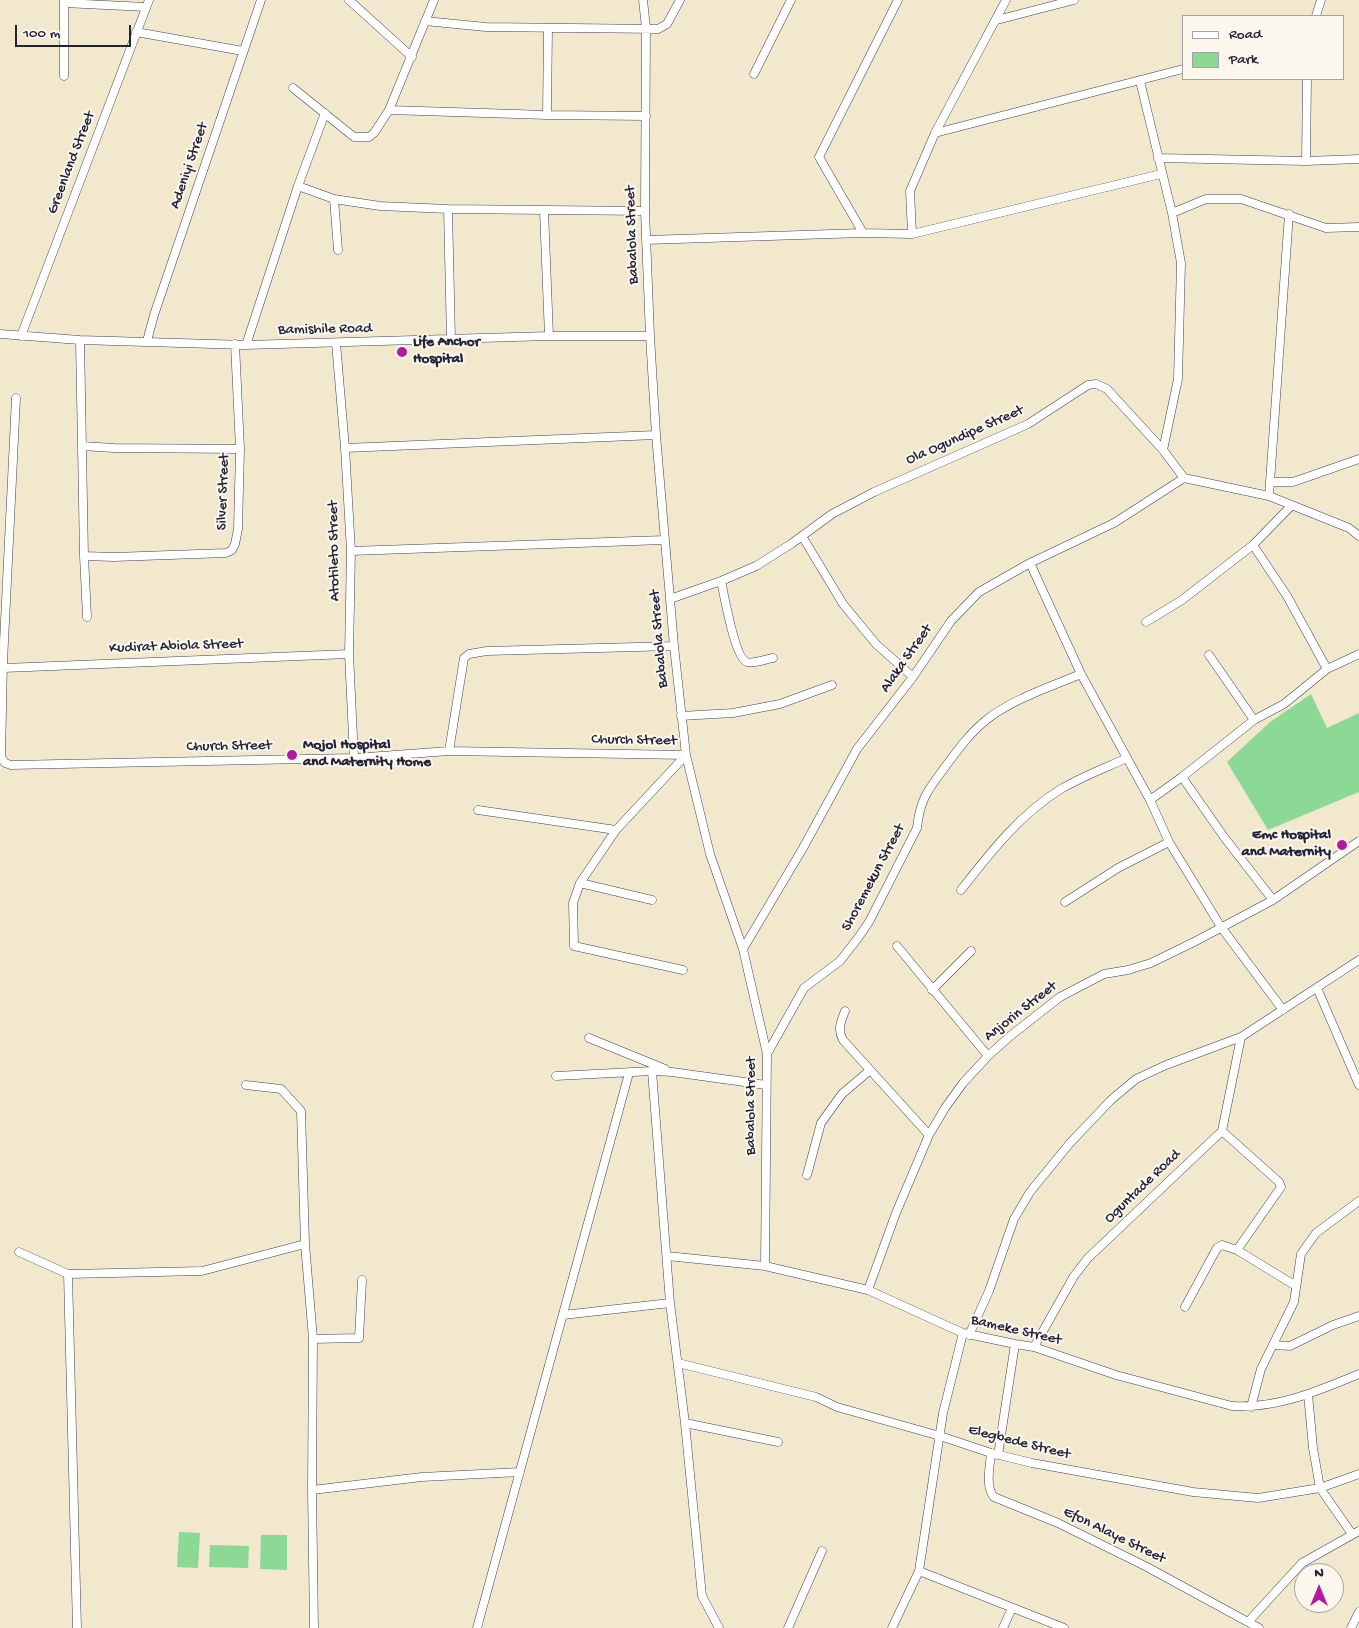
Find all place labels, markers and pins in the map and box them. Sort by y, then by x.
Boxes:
place label: Life Anchor Hospital [413,334,480,369]
marker: Life Anchor Hospital [395,345,409,359]
place label: Mojol Hospital and Maternity Home [303,737,431,772]
marker: Mojol Hospital and Maternity Home [285,748,299,762]
place label: Emc Hospital and Maternity [1241,827,1331,862]
marker: Emc Hospital and Maternity [1335,838,1349,852]

